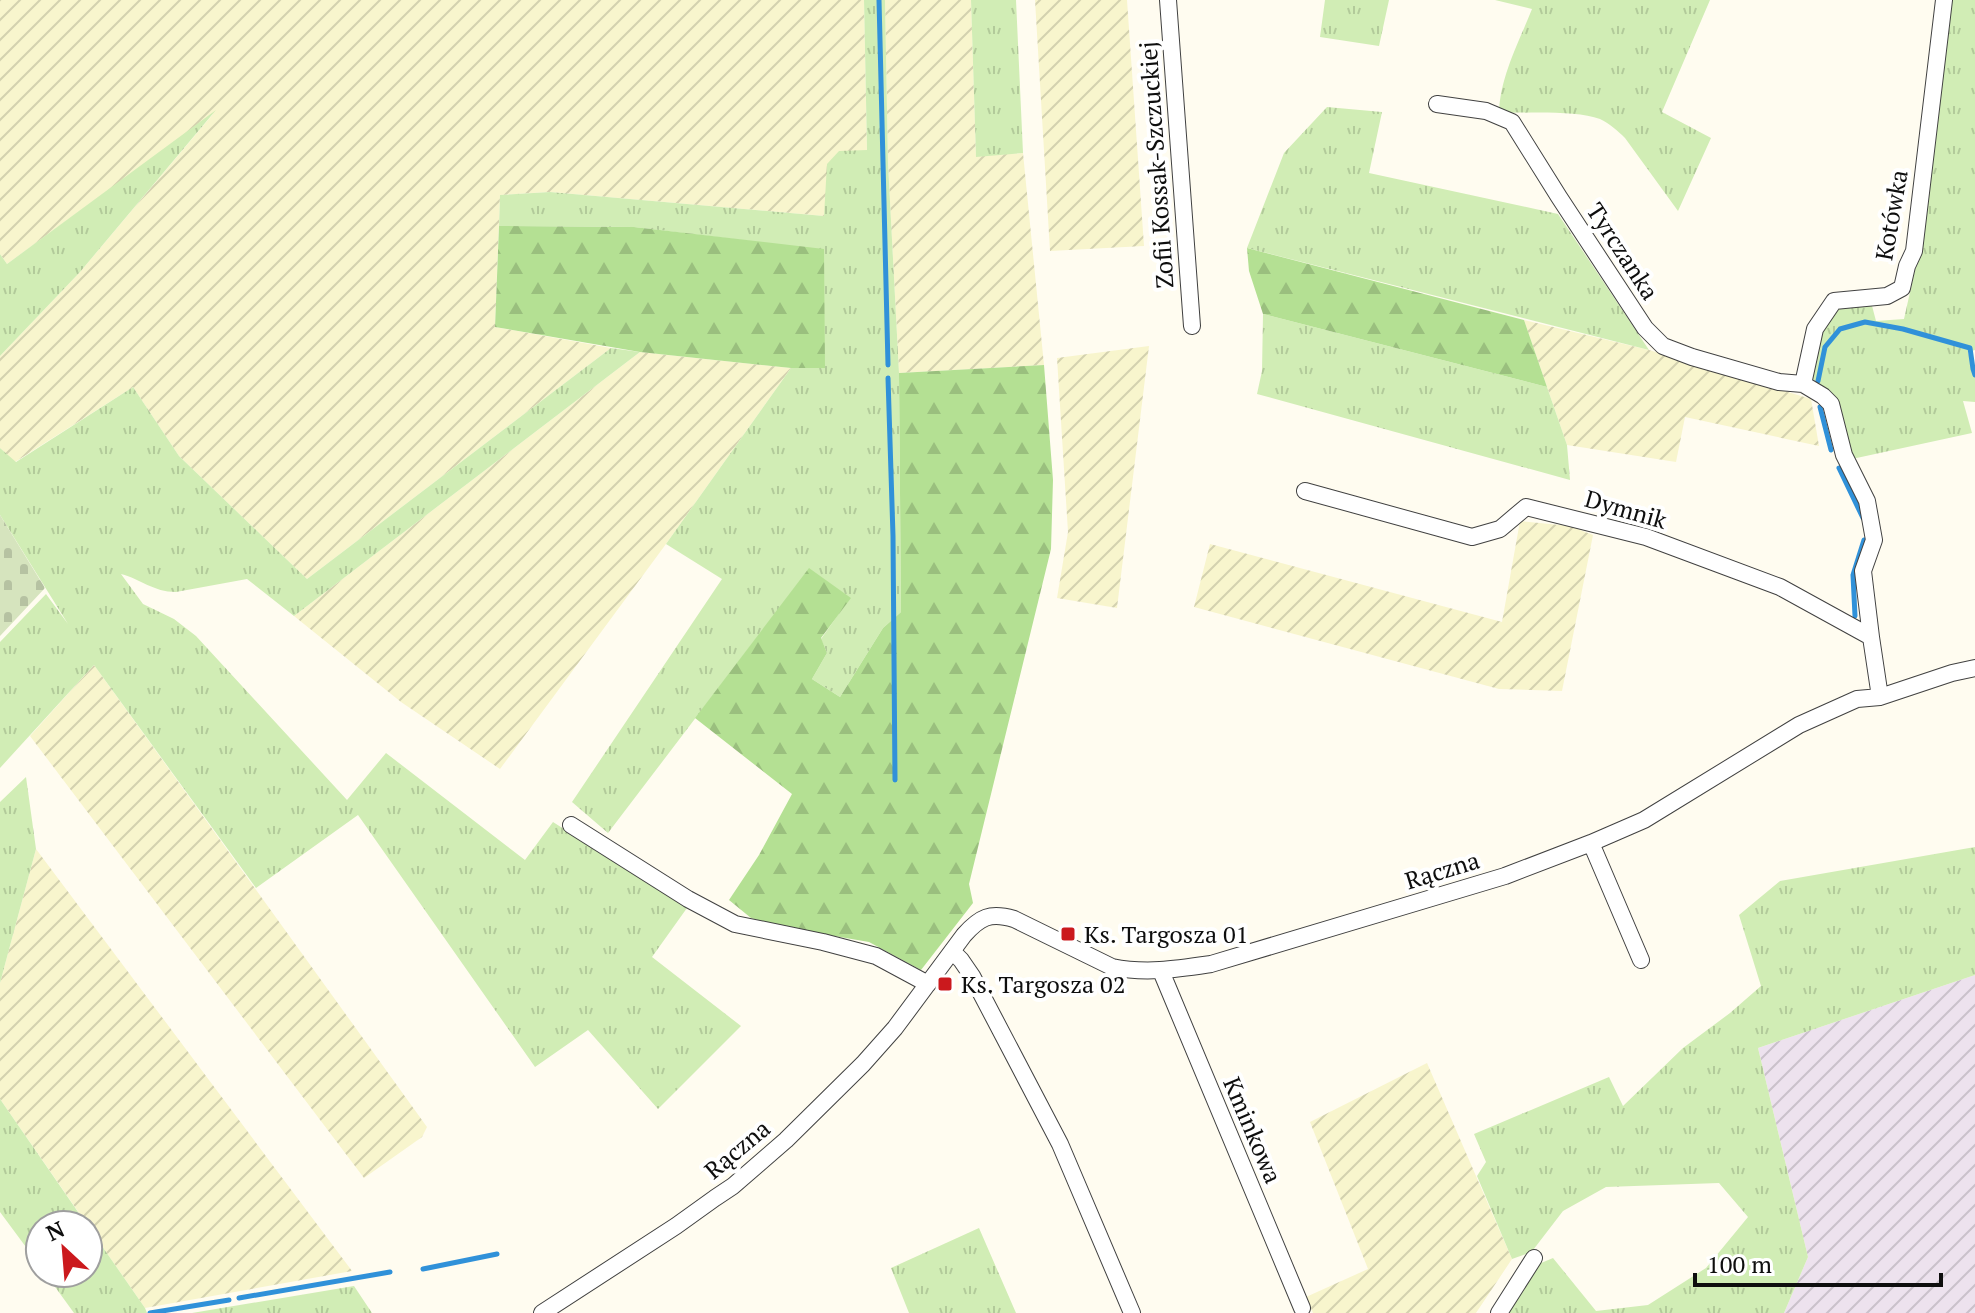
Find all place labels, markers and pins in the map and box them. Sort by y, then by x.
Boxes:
place label: Ks. Targosza 01 [1084,918,1248,950]
marker: Ks. Targosza 01 [1059,925,1077,943]
place label: Ks. Targosza 02 [961,968,1125,1000]
marker: Ks. Targosza 02 [936,975,954,993]

